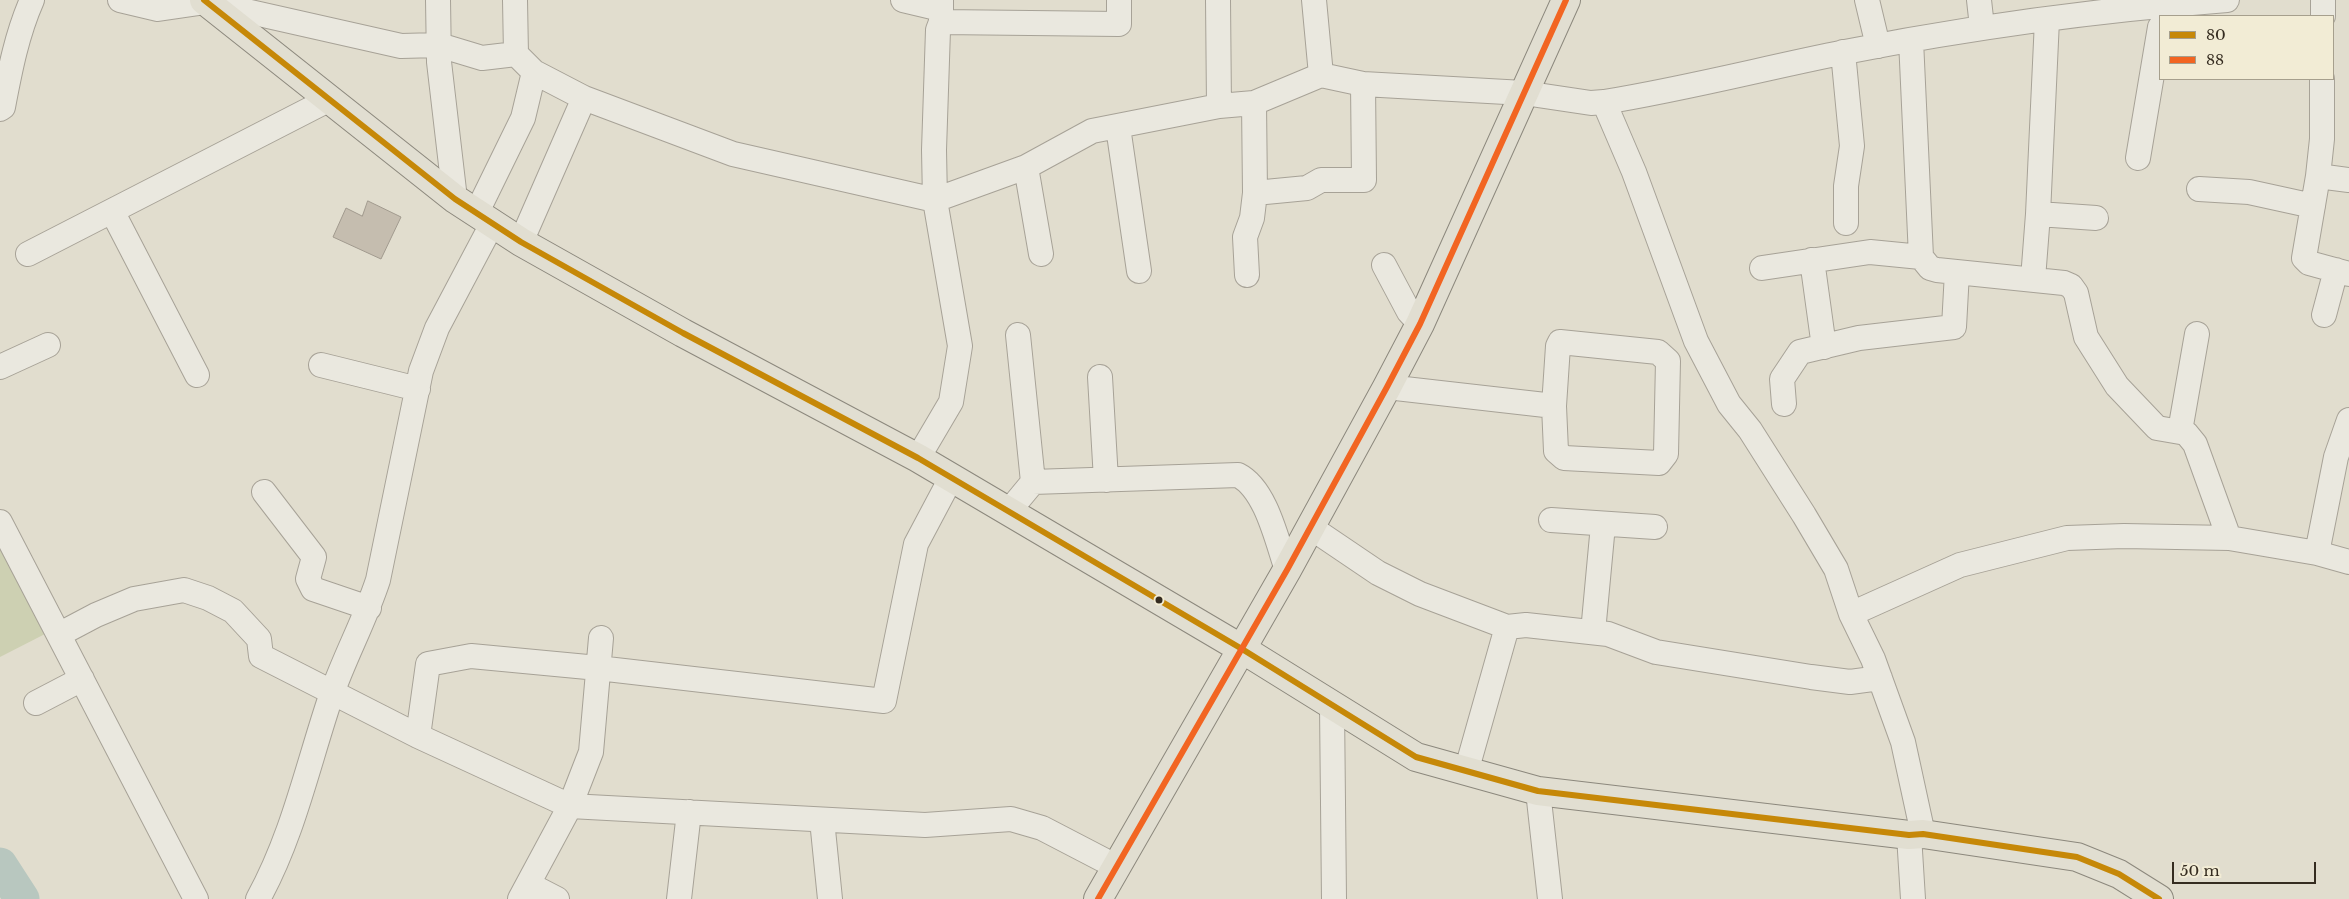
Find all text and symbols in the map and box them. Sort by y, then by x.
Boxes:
legend [2159,15,2334,80]
text: 80 [2206,25,2226,44]
text: 88 [2206,50,2224,69]
unlabelled marker [1154,595,1164,605]
scale bar [2174,852,2318,884]
text: 50 m [2180,861,2220,880]

